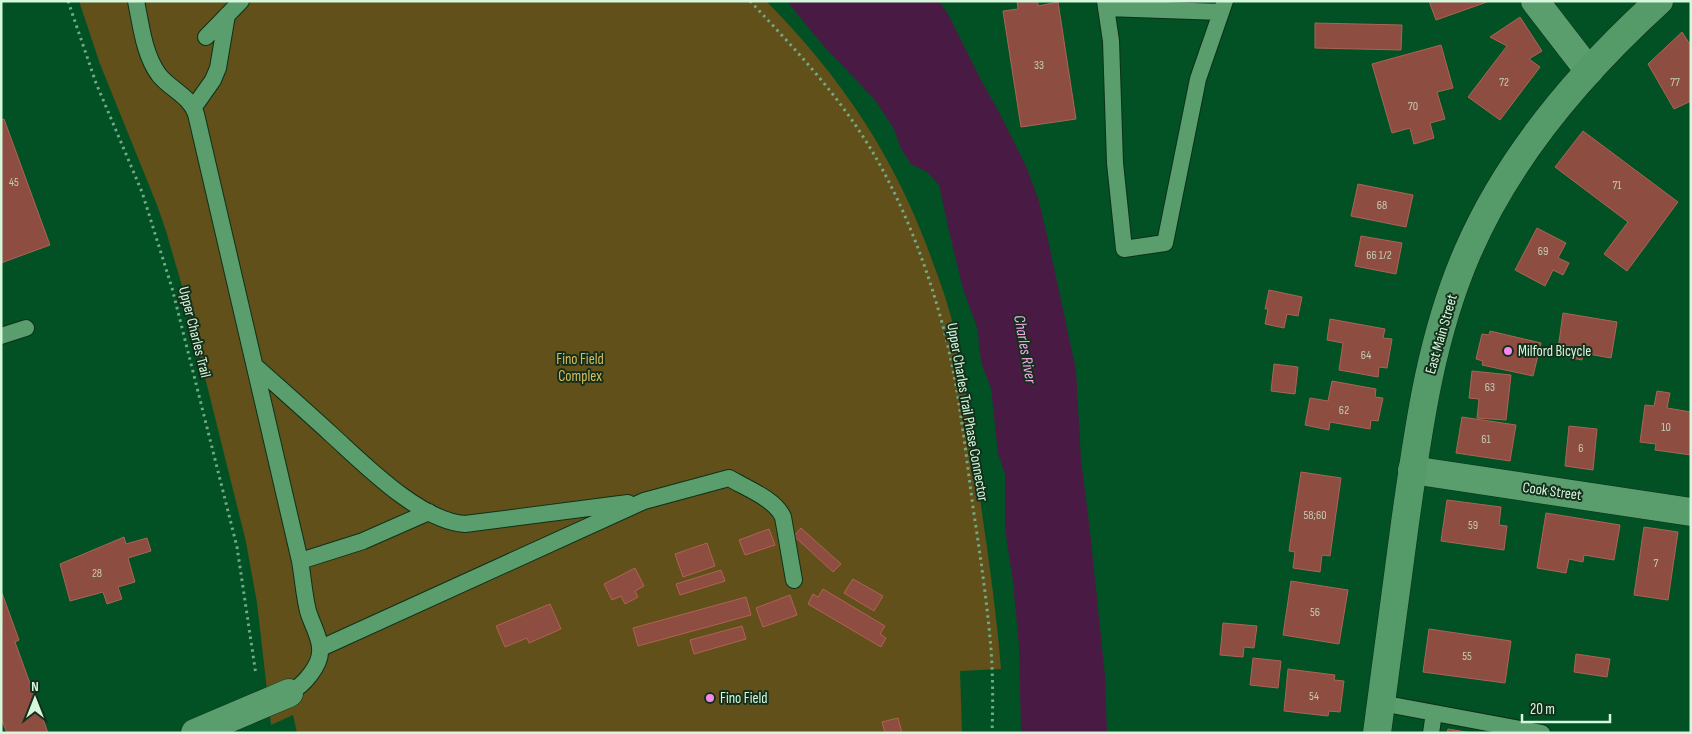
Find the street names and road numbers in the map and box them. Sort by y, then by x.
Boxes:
street label: Upper Charles Trail [174,285,215,380]
street label: East Main Street [1421,292,1462,376]
street label: Upper Charles Trail Phase Connector [942,321,993,504]
street label: Cook Street [1521,478,1583,505]

